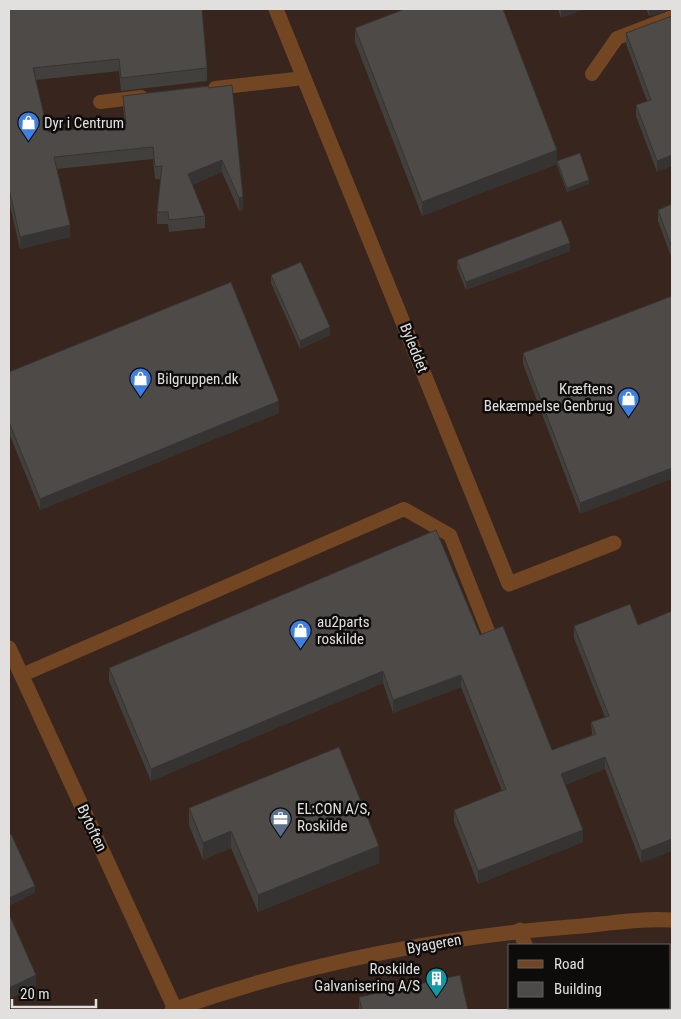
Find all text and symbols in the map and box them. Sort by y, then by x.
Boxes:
shop icon: Dyr i Centrum [16,111,40,142]
place label: Dyr i Centrum [44,114,124,132]
street label: Byleddet [396,321,432,375]
shop icon: Bilgruppen.dk [129,367,153,398]
place label: Bilgruppen.dk [157,370,239,388]
place label: Kræftens Bekæmpelse Genbrug [484,380,613,415]
shop icon: Kræftens Bekæmpelse Genbrug [617,386,641,417]
place label: au2parts roskilde [317,613,370,648]
shop icon: au2parts roskilde [289,619,313,650]
place label: EL:CON A/S, Roskilde [297,800,370,835]
street label: Bytoften [73,802,111,854]
office icon: EL:CON A/S, Roskilde [269,806,293,837]
street label: Byageren [406,930,462,958]
legend [508,944,671,1009]
text: Road [554,955,584,973]
place label: Roskilde Galvanisering A/S [314,960,420,995]
building icon: Roskilde Galvanisering A/S [424,966,448,997]
scale bar [12,976,96,1008]
text: Building [554,980,602,998]
text: 20 m [20,985,50,1003]

